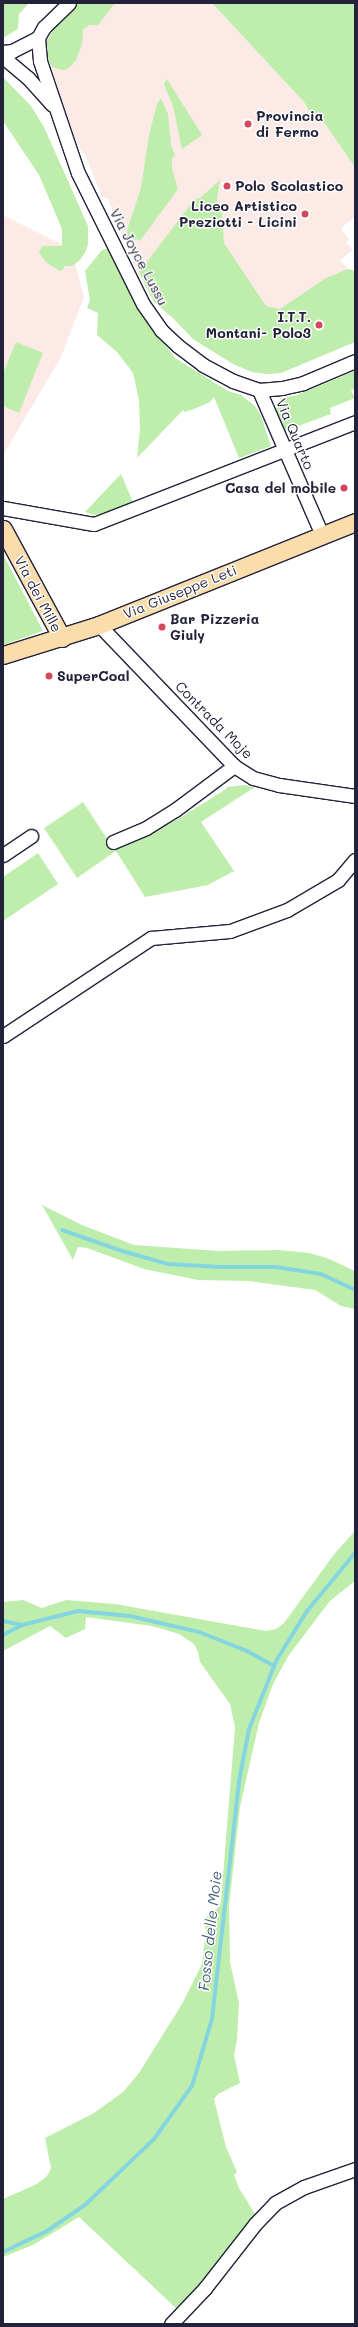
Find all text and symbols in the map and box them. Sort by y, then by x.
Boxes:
place label: Provincia di Fermo [256,108,323,140]
marker: Provincia di Fermo [243,119,253,129]
place label: Polo Scolastico [235,178,343,194]
marker: Polo Scolastico [222,181,232,191]
place label: Liceo Artistico Preziotti - Licini [179,198,297,230]
street label: Via Joyce Lussu [106,206,172,308]
marker: Liceo Artistico Preziotti - Licini [300,209,310,219]
place label: I.T.T. Montani- Polo3 [206,309,311,342]
marker: I.T.T. Montani- Polo3 [314,320,324,330]
street label: Via Quarto [273,396,317,472]
place label: Casa del mobile [225,480,336,496]
marker: Casa del mobile [339,483,349,493]
street label: Via dei Mille [11,553,65,635]
street label: Via Giuseppe Leti [121,562,239,622]
place label: Bar Pizzeria Giuly [170,611,259,644]
marker: Bar Pizzeria Giuly [157,622,167,632]
place label: SuperCoal [57,668,130,684]
marker: SuperCoal [44,671,54,681]
street label: Contrada Moje [172,678,256,762]
water label: Fosso delle Moie [195,1870,225,1992]

